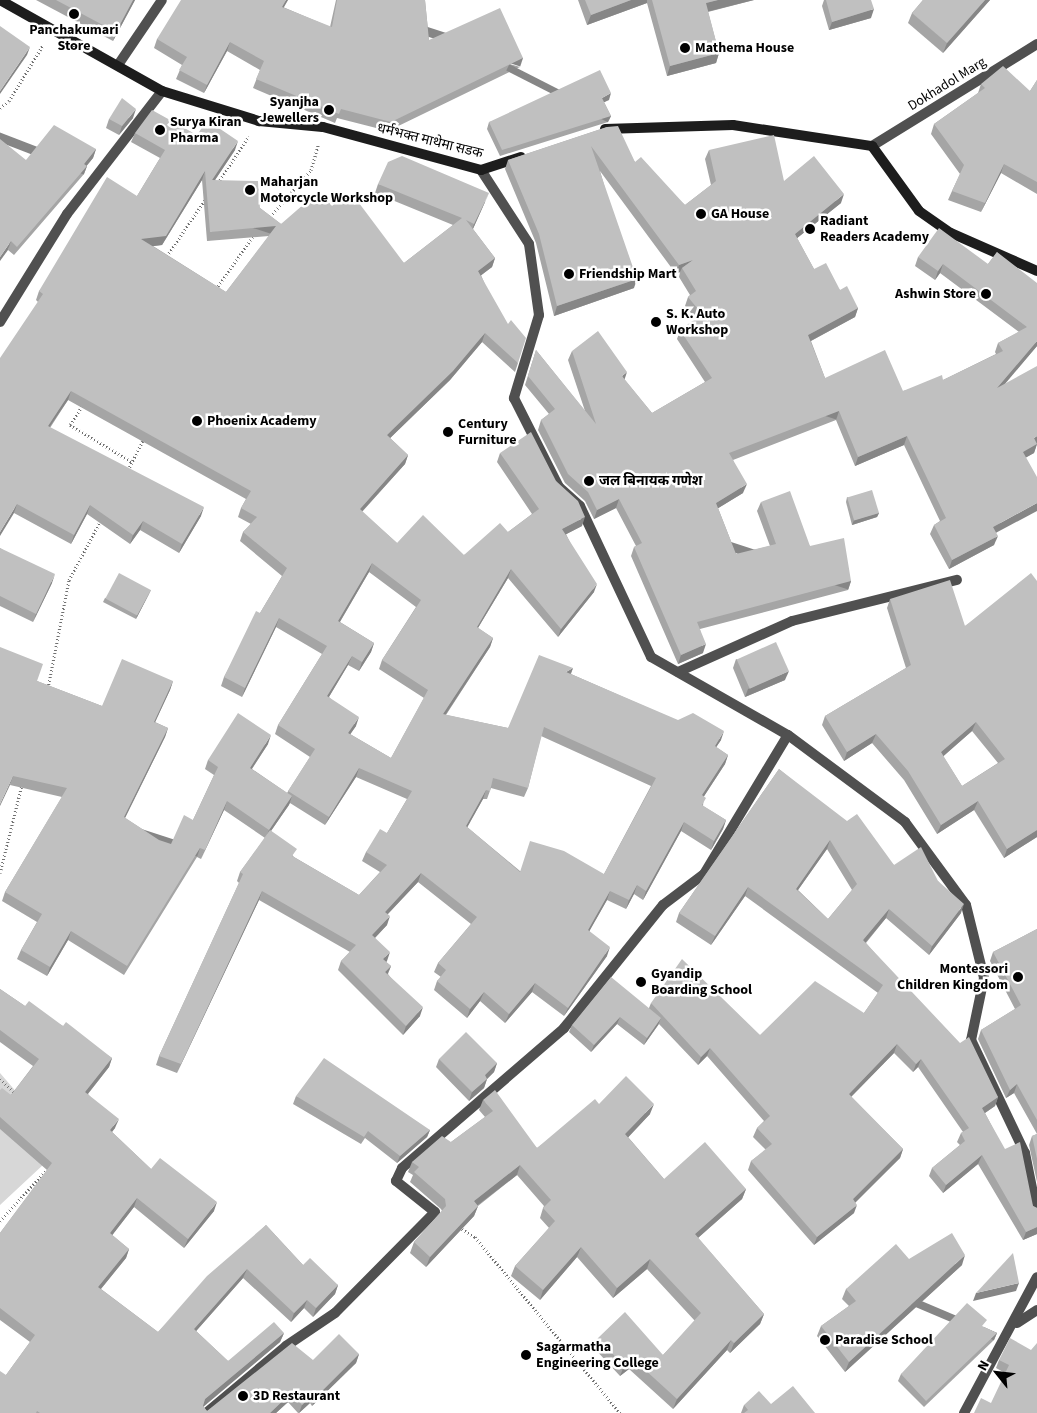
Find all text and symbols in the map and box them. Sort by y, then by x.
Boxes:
marker: Panchakumari Store [68,8,80,20]
place label: Panchakumari Store [29,22,119,54]
place label: Mathema House [695,40,794,56]
marker: Mathema House [679,42,691,54]
street label: Dokhadol Marg [905,53,989,115]
place label: Syanjha Jewellers [260,94,319,126]
marker: Syanjha Jewellers [323,104,335,116]
place label: Surya Kiran Pharma [170,114,242,146]
street label: धर्मभक्त माथेमा सडक [375,120,485,162]
marker: Surya Kiran Pharma [154,124,166,136]
place label: Maharjan Motorcycle Workshop [260,174,393,206]
marker: Maharjan Motorcycle Workshop [244,184,256,196]
place label: GA House [711,206,769,222]
marker: GA House [695,208,707,220]
place label: Radiant Readers Academy [820,213,929,246]
marker: Radiant Readers Academy [804,223,816,235]
place label: Friendship Mart [579,266,677,282]
marker: Friendship Mart [563,268,575,280]
place label: Ashwin Store [895,286,976,302]
marker: Ashwin Store [980,288,992,300]
place label: S. K. Auto Workshop [666,306,728,338]
marker: S. K. Auto Workshop [650,316,662,328]
place label: Phoenix Academy [207,413,317,429]
marker: Phoenix Academy [191,415,203,427]
place label: Century Furniture [458,416,516,448]
marker: Century Furniture [442,426,454,438]
place label: जल बिनायक गणेश [599,473,702,489]
marker: जल बिनायक गणेश [583,475,595,487]
place label: Montessori Children Kingdom [897,961,1008,994]
place label: Gyandip Boarding School [651,966,752,999]
marker: Montessori Children Kingdom [1012,971,1024,983]
marker: Gyandip Boarding School [635,976,647,988]
place label: Paradise School [835,1332,933,1348]
marker: Paradise School [819,1334,831,1346]
place label: Sagarmatha Engineering College [536,1339,659,1371]
north arrow [972,1348,1022,1398]
marker: Sagarmatha Engineering College [520,1349,532,1361]
text: N [973,1357,995,1375]
place label: 3D Restaurant [253,1388,340,1404]
marker: 3D Restaurant [237,1390,249,1402]

